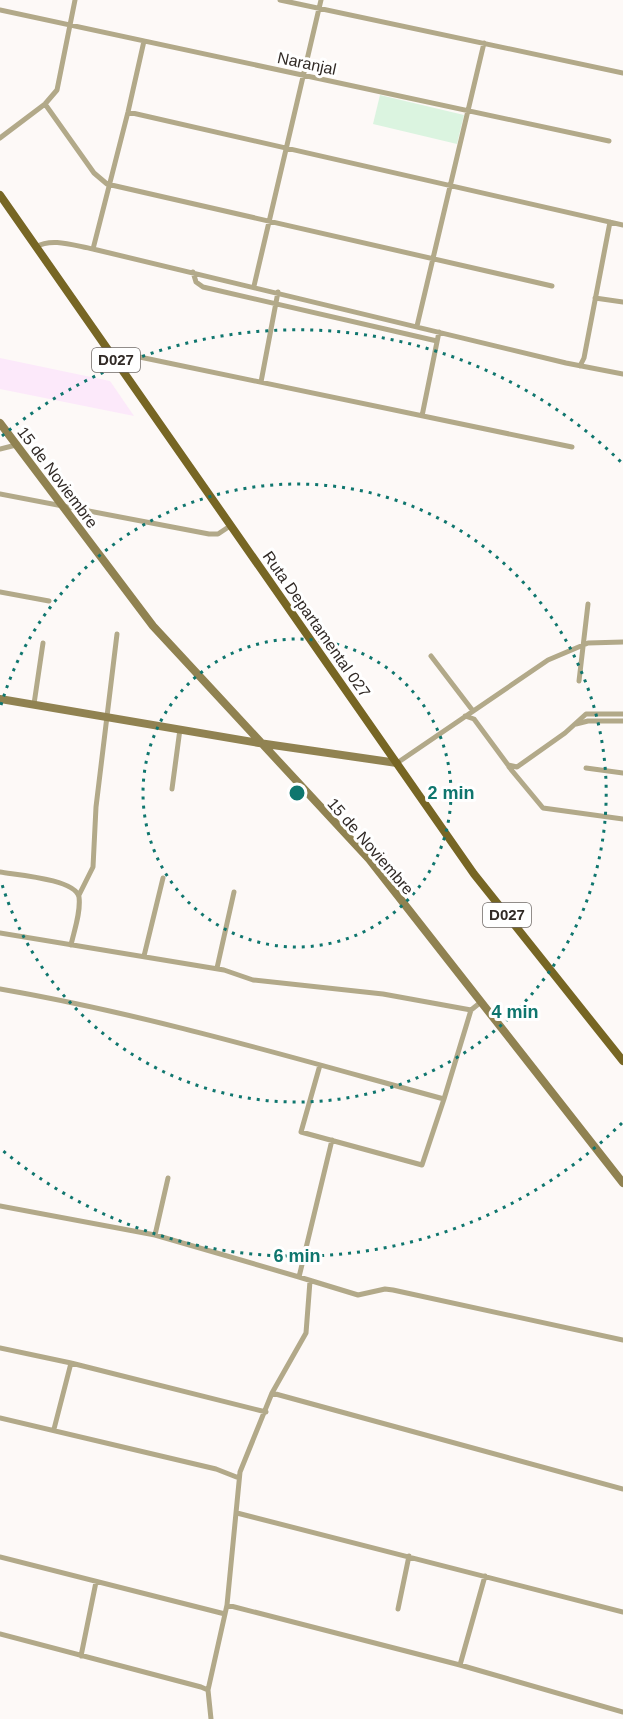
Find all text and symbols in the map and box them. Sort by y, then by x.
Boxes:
street label: Naranjal [276,49,338,78]
road number: D027 [92,348,140,372]
street label: 15 de Noviembre [14,424,101,531]
street label: Ruta Departamental 027 [260,548,374,701]
centre of rings [287,783,307,803]
text: 2 min [427,783,475,803]
street label: 15 de Noviembre [324,795,417,898]
road number: D027 [483,903,531,927]
text: 4 min [491,1002,539,1022]
text: 6 min [273,1246,321,1266]

